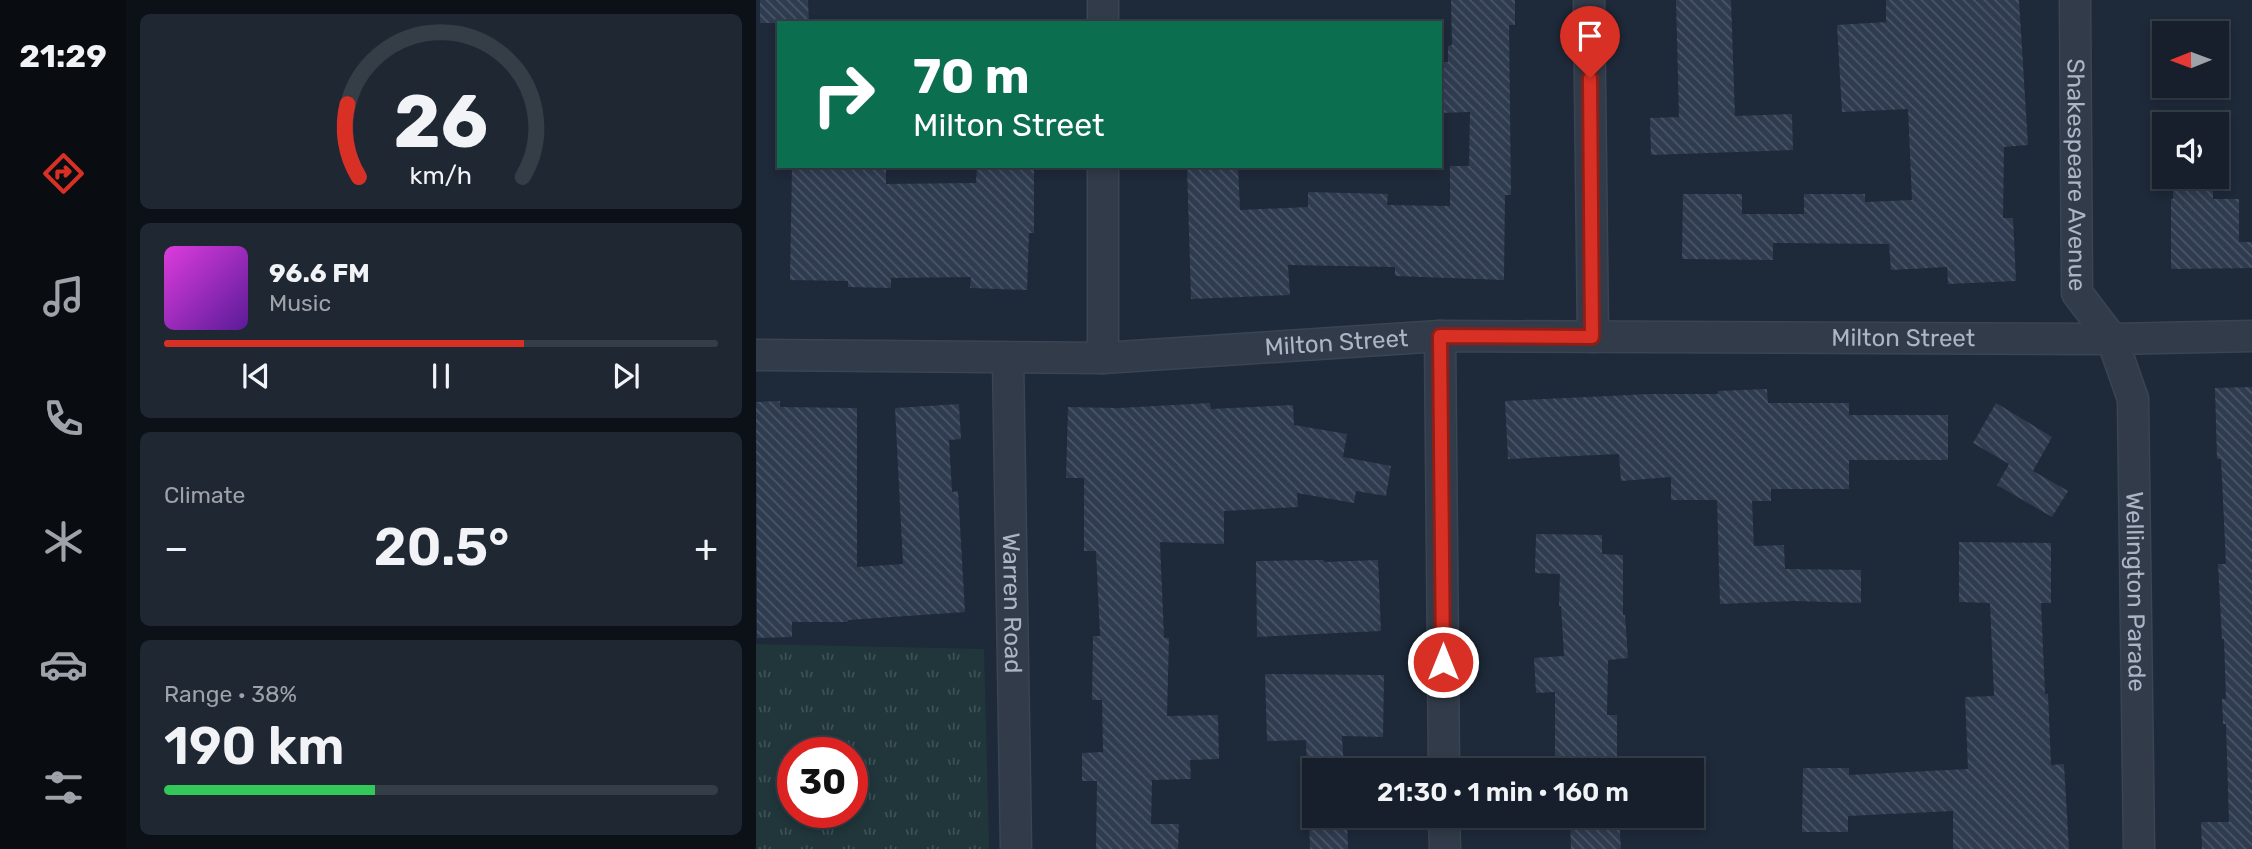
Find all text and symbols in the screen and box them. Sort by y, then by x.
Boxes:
pin [1560,6,1620,78]
icon: arrive [1571,17,1609,55]
north arrow [2152,21,2230,98]
map controls [2152,21,2229,189]
text: 21:29 [19,37,107,75]
text: 70 m [913,47,1030,105]
icon: right [798,49,889,140]
street label: Shakespeare Avenue [2061,58,2091,292]
text: 26 [394,80,488,166]
text: Milton Street [913,106,1105,144]
button: sound [2152,112,2229,189]
icon: directions [39,149,88,198]
text: km/h [410,161,472,190]
text: 96.6 FM [269,258,370,289]
icon: music [39,272,88,321]
text: Music [269,289,331,317]
street label: Milton Street [1264,324,1409,361]
street label: Milton Street [1831,324,1975,352]
icon: previous [237,357,275,395]
icon: pause [422,357,460,395]
icon: next [607,357,645,395]
icon: phone [39,394,88,443]
text: Climate [164,481,245,509]
street label: Wellington Parade [2120,491,2151,692]
text: 20.5° [374,516,509,578]
icon: climate [39,517,88,566]
text: − [164,525,189,571]
text: + [694,525,718,571]
street label: Warren Road [997,532,1027,674]
position arrow [1406,625,1480,699]
icon: car [39,640,88,689]
text: Range · 38% [164,680,297,708]
text: 190 km [164,715,345,777]
speed limit sign: 30 [777,737,868,828]
icon: filters [39,763,88,812]
text: 21:30 · 1 min · 160 m [1377,777,1629,808]

